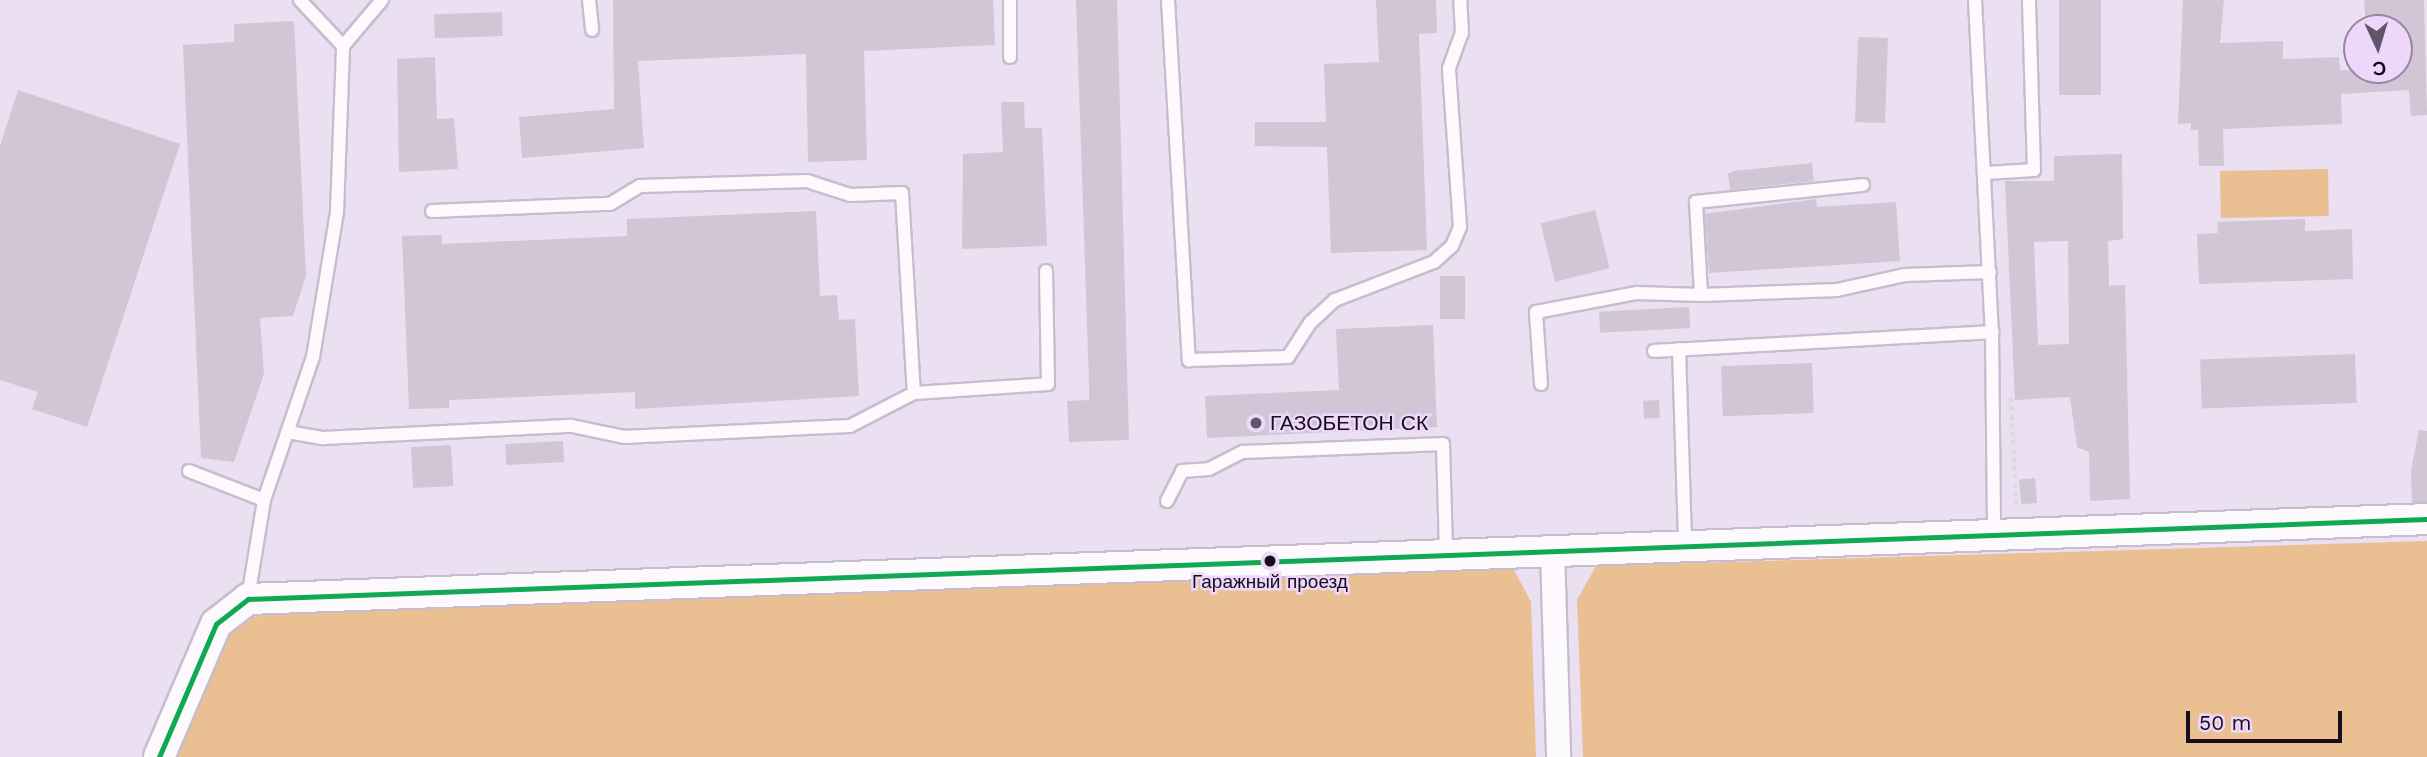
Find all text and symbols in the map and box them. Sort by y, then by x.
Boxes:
north arrow [2343,14,2413,84]
text: С [2372,57,2387,80]
place label: ГАЗОБЕТОН СК [1270,410,1428,436]
marker: ГАЗОБЕТОН СК [1248,415,1264,431]
marker: Гаражный проезд [1263,554,1277,568]
place label: Гаражный проезд [1192,571,1348,593]
scale bar [2189,698,2345,742]
text: 50 m [2199,710,2251,735]

